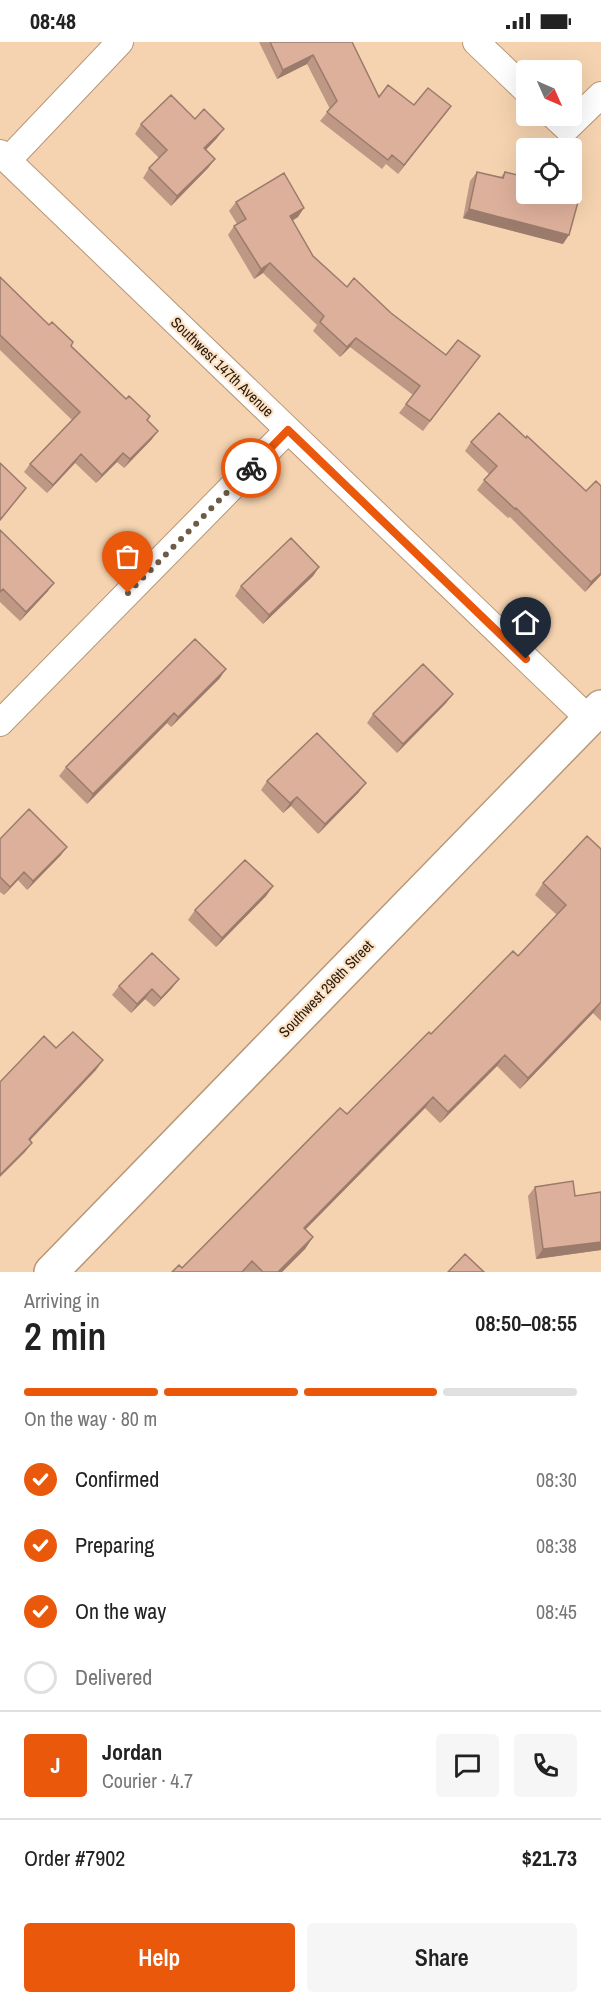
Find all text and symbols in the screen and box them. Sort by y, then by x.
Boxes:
text: 08:48 [30,6,76,36]
north arrow [516,60,582,126]
map controls [516,60,582,204]
button: locate [516,138,582,204]
street label: Southwest 147th Avenue [166,312,279,422]
courier [221,438,281,498]
icon: bike [235,452,268,485]
pin [102,531,153,593]
icon: bag [111,540,144,573]
pin [500,597,551,659]
icon: home [509,606,542,639]
street label: Southwest 296th Street [274,935,378,1042]
text: Arriving in [24,1287,100,1314]
text: 08:50–08:55 [475,1308,577,1338]
text: 2 min [24,1310,106,1362]
text: On the way · 80 m [24,1405,157,1432]
icon: check [24,1463,57,1496]
text: Confirmed [75,1464,159,1494]
text: 08:30 [536,1466,577,1493]
icon: check [24,1529,57,1562]
text: Preparing [75,1530,154,1560]
text: 08:38 [536,1532,577,1559]
icon: check [24,1595,57,1628]
text: On the way [75,1596,166,1626]
text: 08:45 [536,1598,577,1625]
text: Delivered [75,1662,152,1692]
button: chat [436,1734,499,1797]
button: phone [514,1734,577,1797]
text: Jordan [102,1737,162,1767]
text: J [50,1750,61,1780]
text: Courier · 4.7 [102,1767,193,1794]
text: Order #7902 [24,1843,125,1873]
text: $21.73 [522,1843,577,1873]
button: Help [24,1923,295,1992]
button: Share [307,1923,577,1992]

